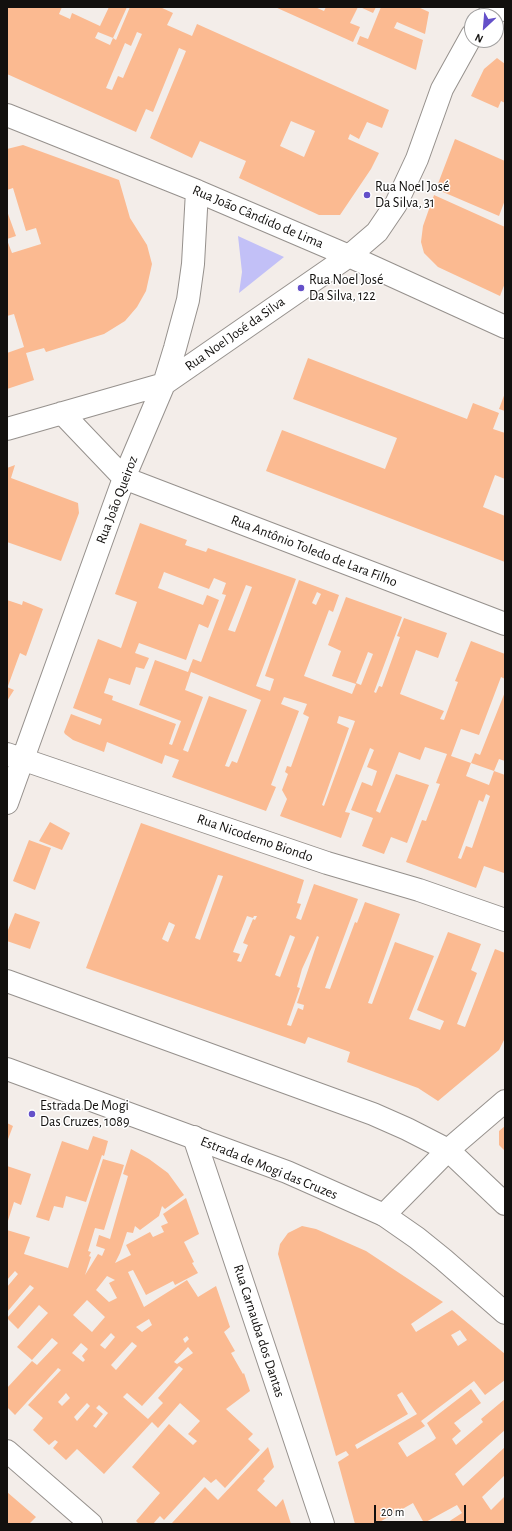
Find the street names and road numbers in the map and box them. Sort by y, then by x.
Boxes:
street label: Rua João Cândido de Lima [190,182,326,252]
street label: Rua Noel José da Silva [182,293,288,375]
street label: Rua João Queiroz [93,454,141,546]
street label: Rua Antônio Toledo de Lara Filho [228,511,400,591]
street label: Rua Nicodemo Biondo [195,810,315,866]
street label: Estrada de Mogi das Cruzes [198,1133,340,1203]
street label: Rua Carnauba dos Dantas [230,1262,288,1400]

